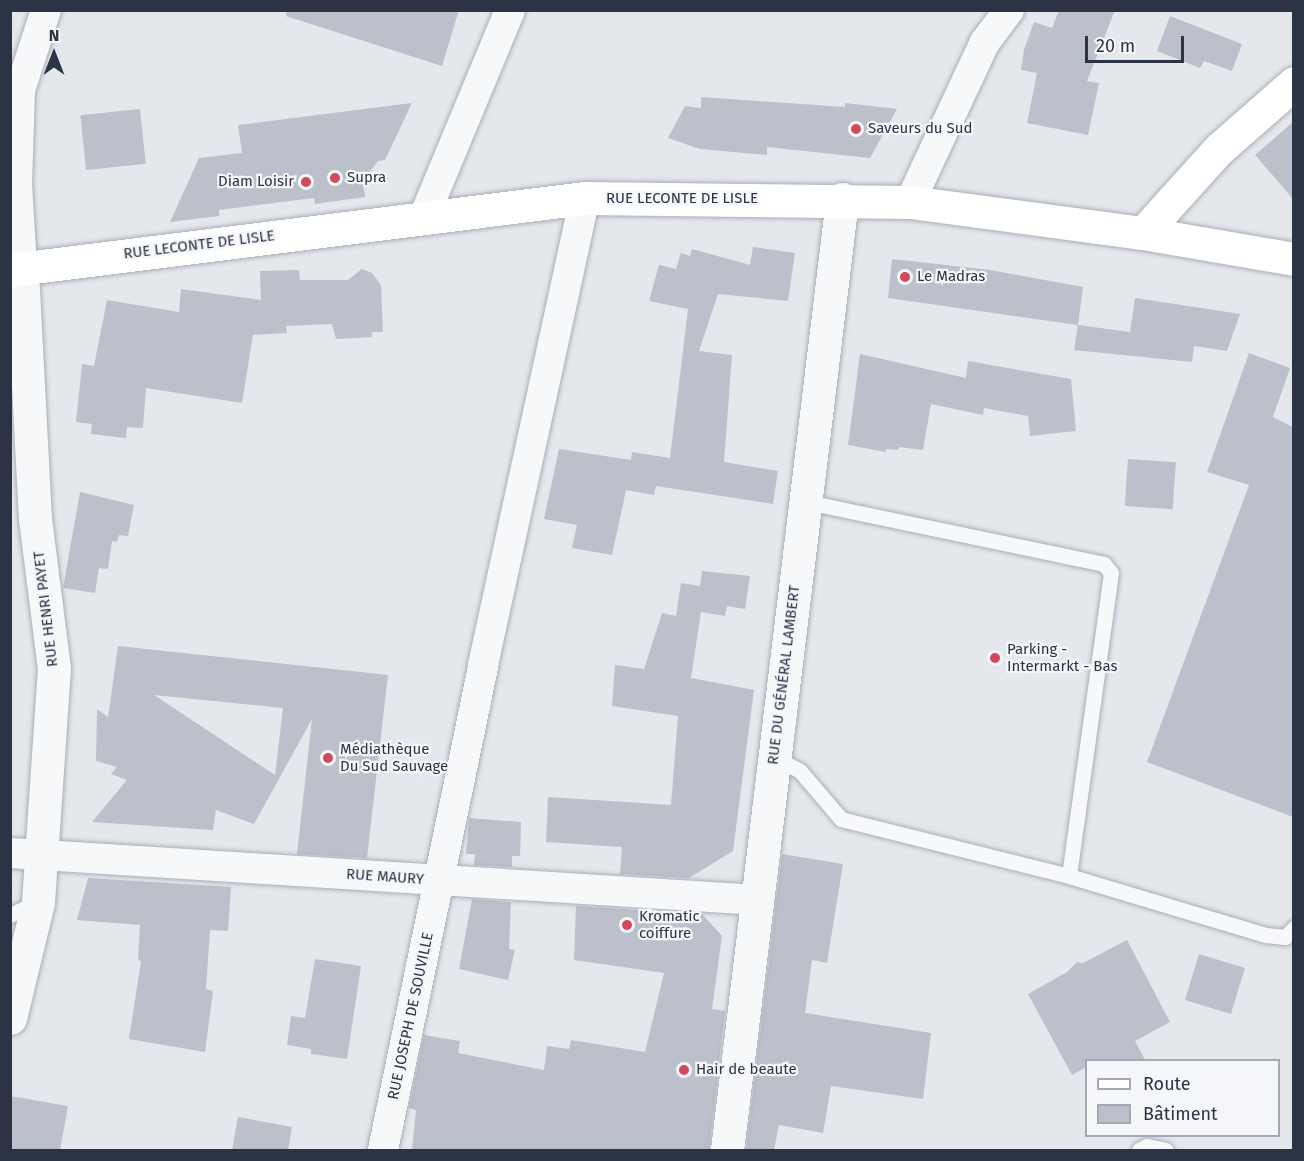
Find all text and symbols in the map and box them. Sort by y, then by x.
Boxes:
north arrow [24,24,84,84]
scale bar [1088,24,1187,62]
text: N [49,26,59,45]
text: 20 m [1096,35,1135,57]
place label: Saveurs du Sud [868,120,972,138]
marker: Saveurs du Sud [849,122,863,136]
place label: Supra [347,169,386,187]
marker: Supra [328,171,342,185]
place label: Diam Loisir [218,173,294,191]
marker: Diam Loisir [299,175,313,189]
street label: RUE LECONTE DE LISLE [606,190,758,208]
street label: RUE LECONTE DE LISLE [123,227,275,263]
place label: Le Madras [917,268,985,286]
marker: Le Madras [898,270,912,284]
street label: RUE HENRI PAYET [30,550,62,668]
street label: RUE DU GÉNÉRAL LAMBERT [764,584,804,766]
place label: Parking - Intermarkt - Bas [1007,640,1117,675]
marker: Parking - Intermarkt - Bas [988,651,1002,665]
place label: Médiathèque Du Sud Sauvage [340,740,448,775]
marker: Médiathèque Du Sud Sauvage [321,751,335,765]
street label: RUE MAURY [346,865,424,889]
place label: Kromatic coiffure [639,907,700,942]
marker: Kromatic coiffure [620,918,634,932]
street label: RUE JOSEPH DE SOUVILLE [384,931,438,1101]
legend [1085,1059,1280,1137]
place label: Hair de beaute [696,1061,797,1079]
marker: Hair de beaute [677,1063,691,1077]
text: Route [1143,1073,1191,1095]
text: Bâtiment [1143,1103,1218,1125]

